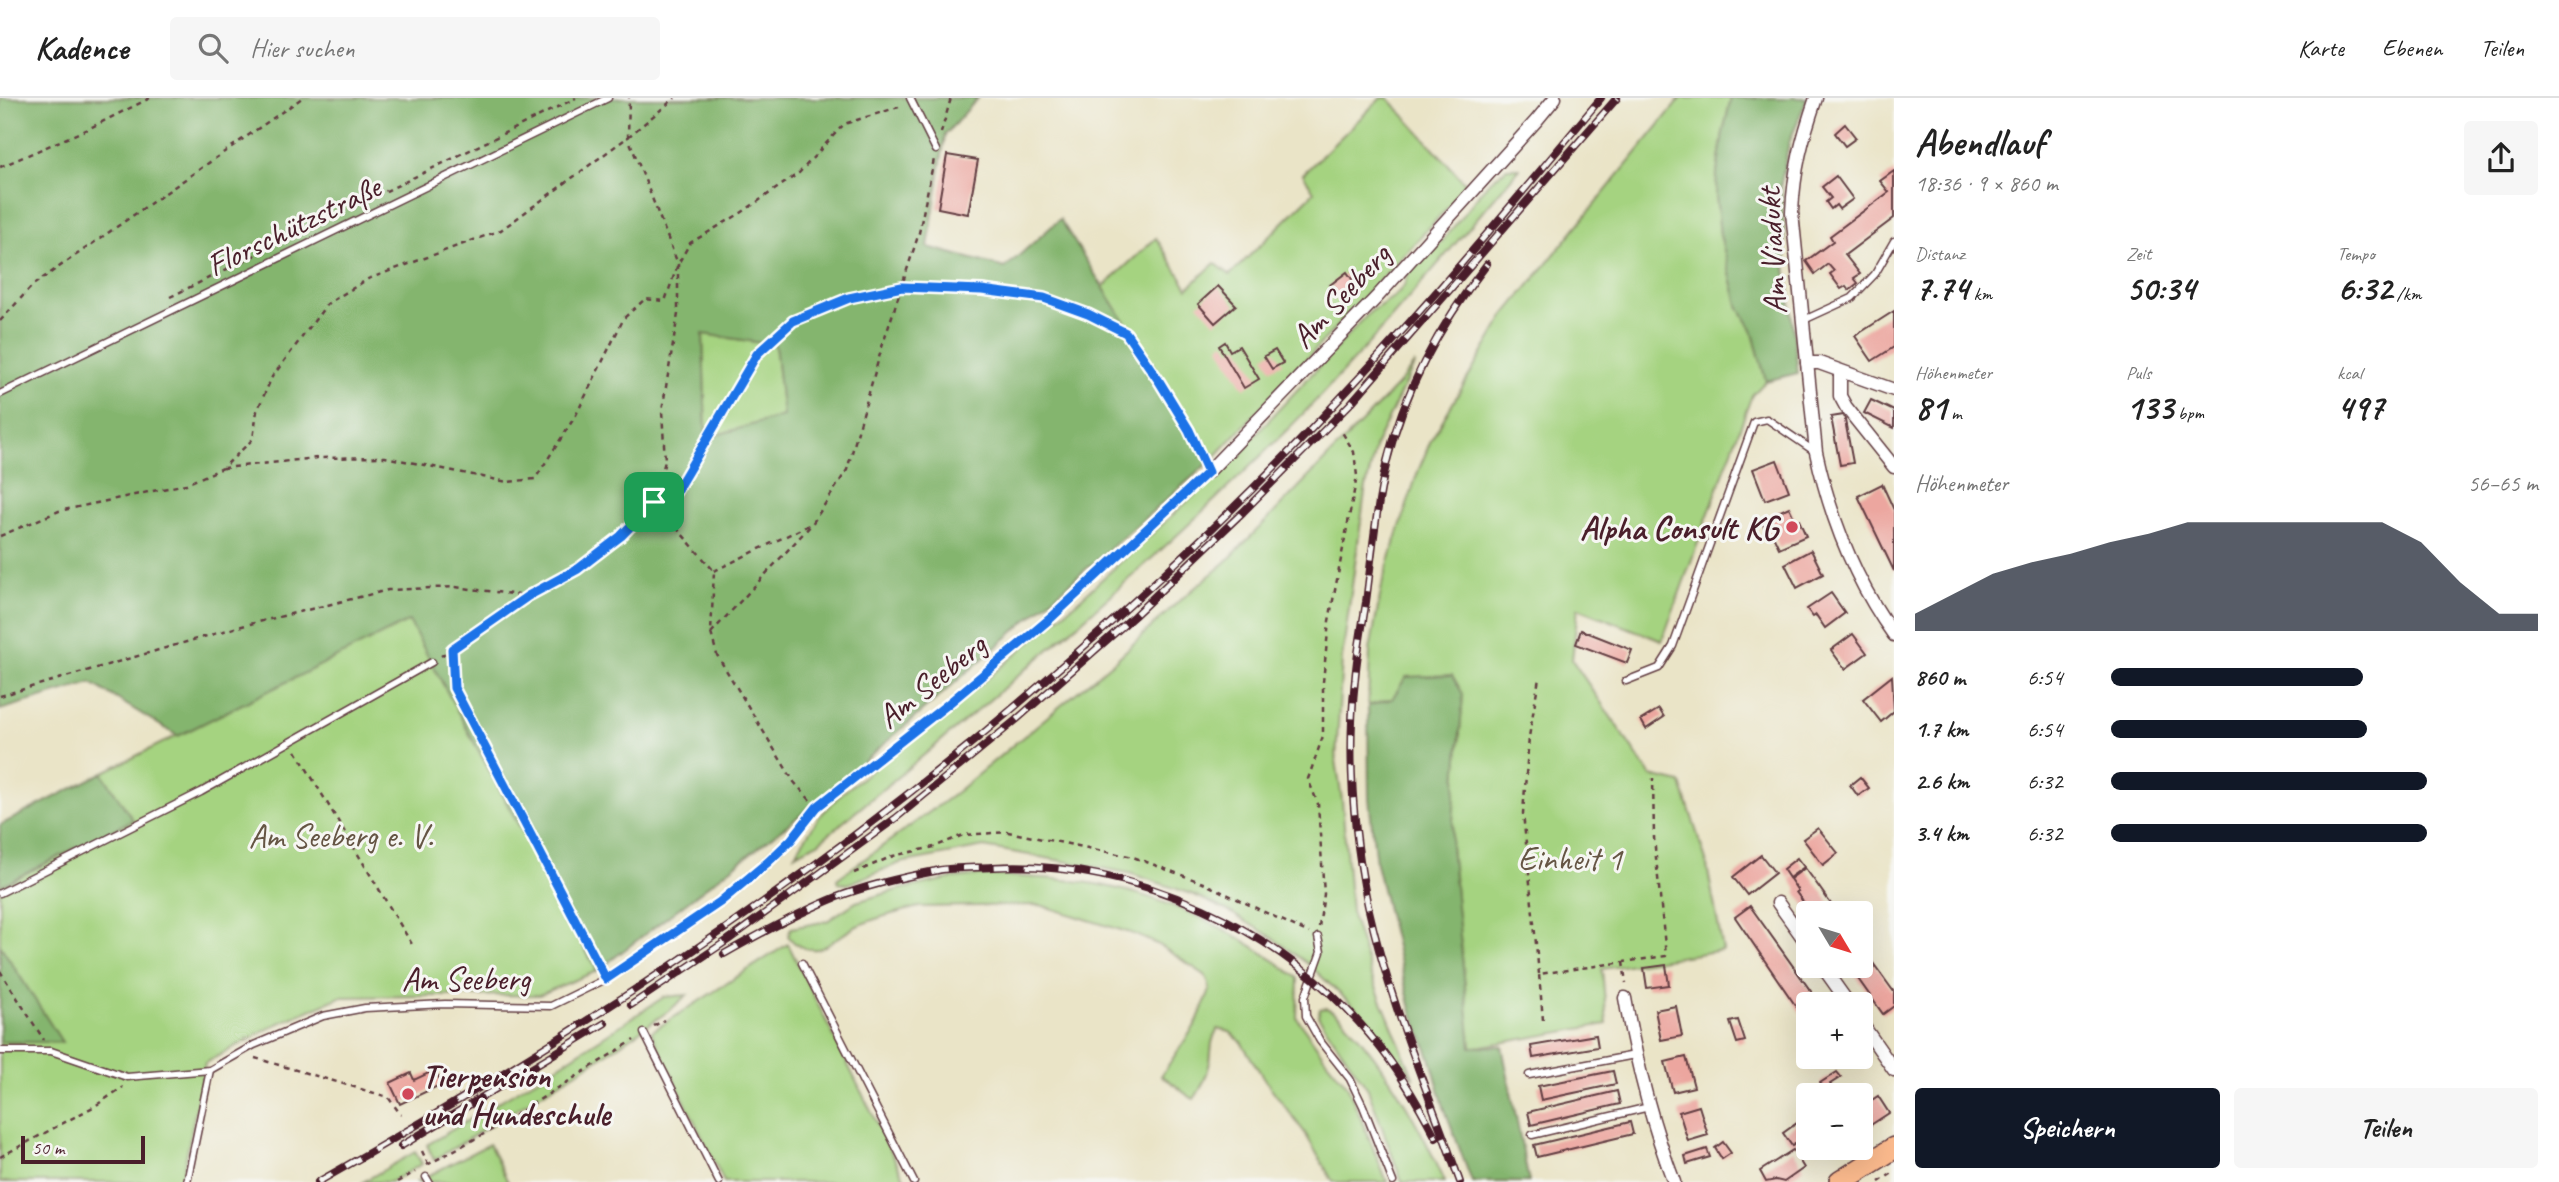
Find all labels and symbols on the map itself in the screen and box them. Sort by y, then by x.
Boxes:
street label: Florschützstraße [199,165,389,286]
street label: Am Viadukt [1748,183,1796,315]
street label: Am Seeberg [1282,233,1401,357]
pin [624,472,684,532]
place label: Alpha Consult KG [1580,507,1781,549]
marker: Alpha Consult KG [1784,519,1800,535]
street label: Am Seeberg [868,623,996,738]
park label: Am Seeberg e. V. [249,815,434,857]
park label: Einheit 1 [1518,838,1624,880]
north arrow [1796,901,1872,978]
street label: Am Seeberg [402,958,532,1000]
place label: Tierpension und Hundeschule [422,1055,613,1135]
marker: Tierpension und Hundeschule [400,1086,416,1102]
scale bar [21,1133,145,1165]

